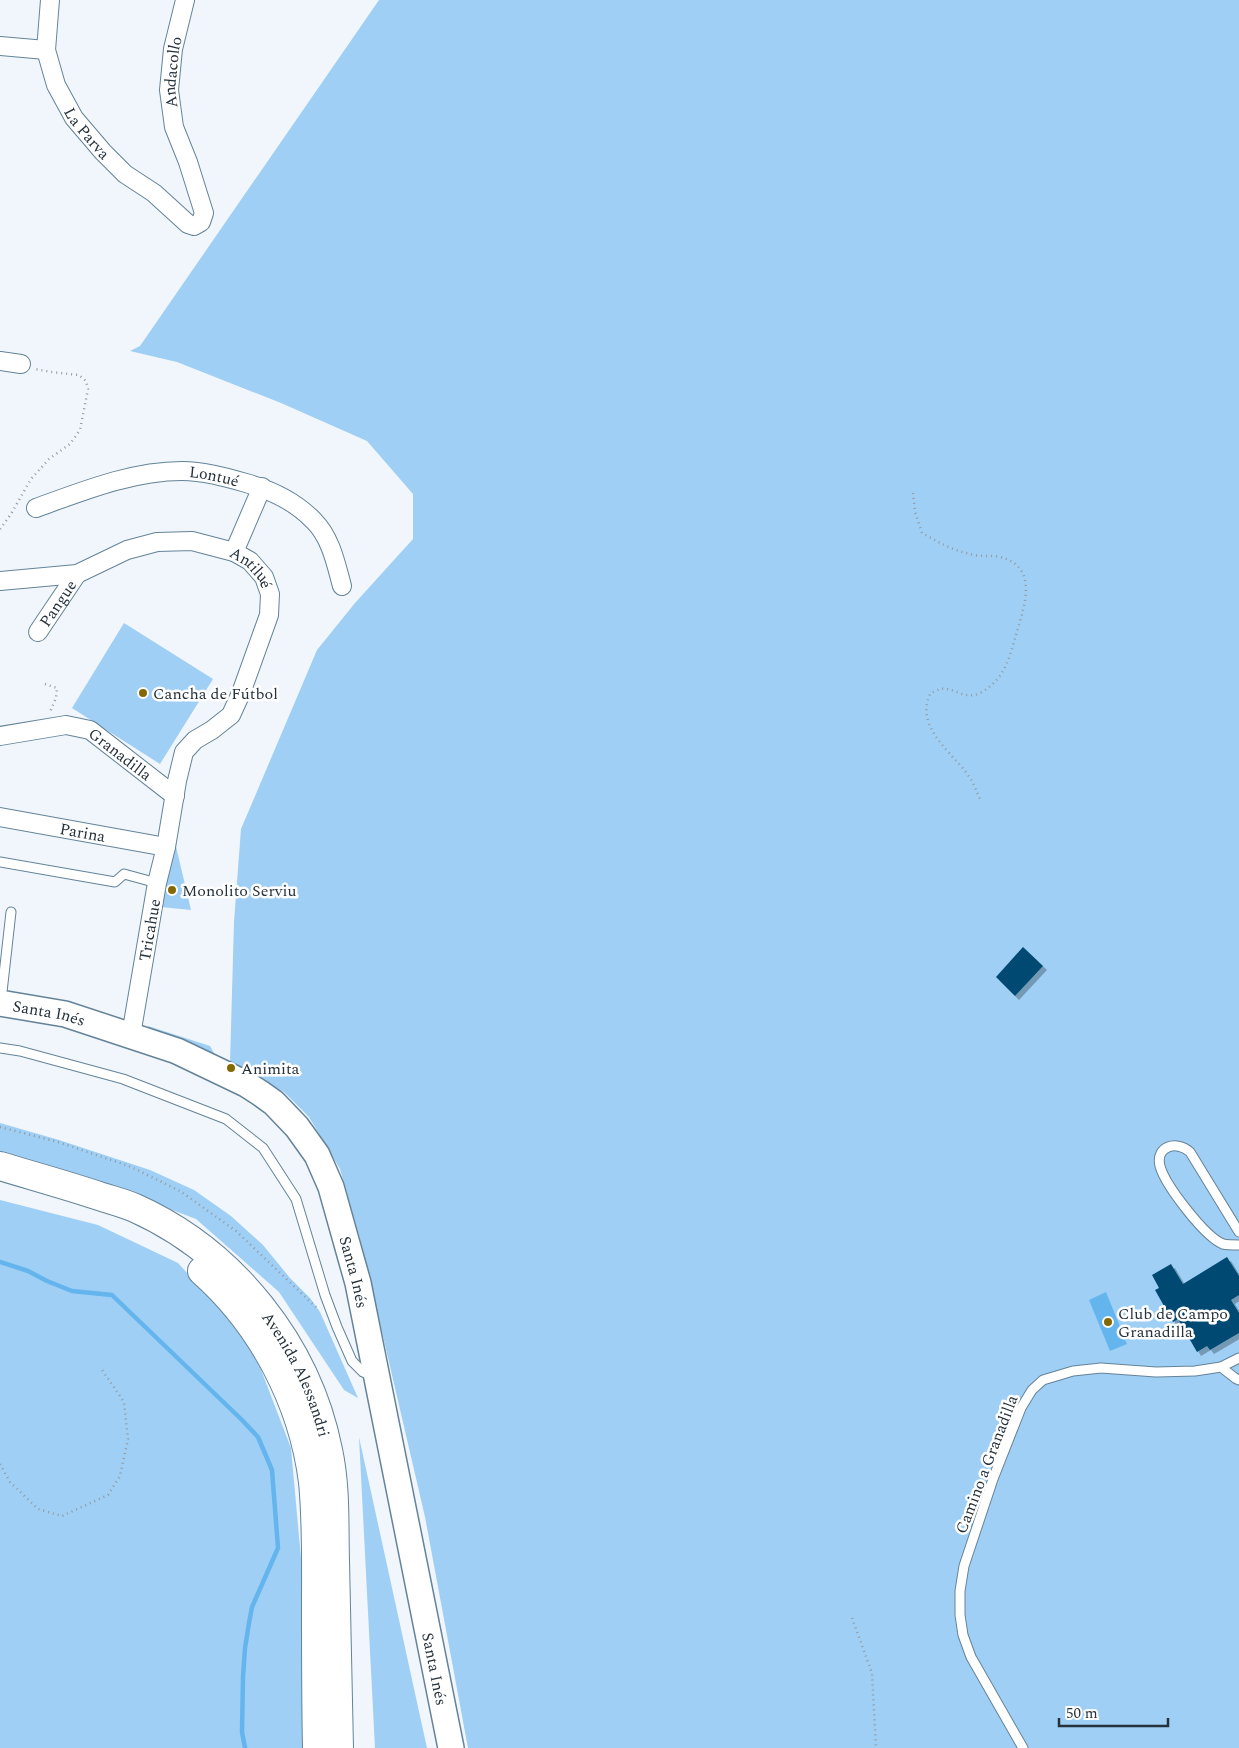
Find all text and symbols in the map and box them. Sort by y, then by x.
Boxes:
street label: Andacollo [158,34,189,110]
street label: La Parva [57,103,115,166]
street label: Lontué [188,460,242,494]
street label: Antilué [225,541,278,592]
street label: Pangue [34,575,83,632]
place label: Cancha de Fútbol [153,682,278,706]
marker: Cancha de Fútbol [137,687,149,699]
street label: Granadilla [83,722,157,787]
street label: Parina [58,817,107,849]
place label: Monolito Serviu [182,879,297,903]
marker: Monolito Serviu [166,884,178,896]
street label: Tricahue [133,897,167,963]
street label: Santa Inés [11,994,88,1033]
place label: Animita [241,1057,300,1081]
marker: Animita [225,1062,237,1074]
street label: Santa Inés [332,1233,374,1310]
place label: Club de Campo Granadilla [1118,1302,1228,1344]
street label: Avenida Alessandri [256,1307,336,1440]
marker: Club de Campo Granadilla [1102,1316,1114,1328]
street label: Camino a Granadilla [949,1391,1024,1537]
street label: Santa Inés [415,1631,453,1708]
scale bar [1059,1696,1168,1728]
text: 50 m [1066,1702,1098,1725]

